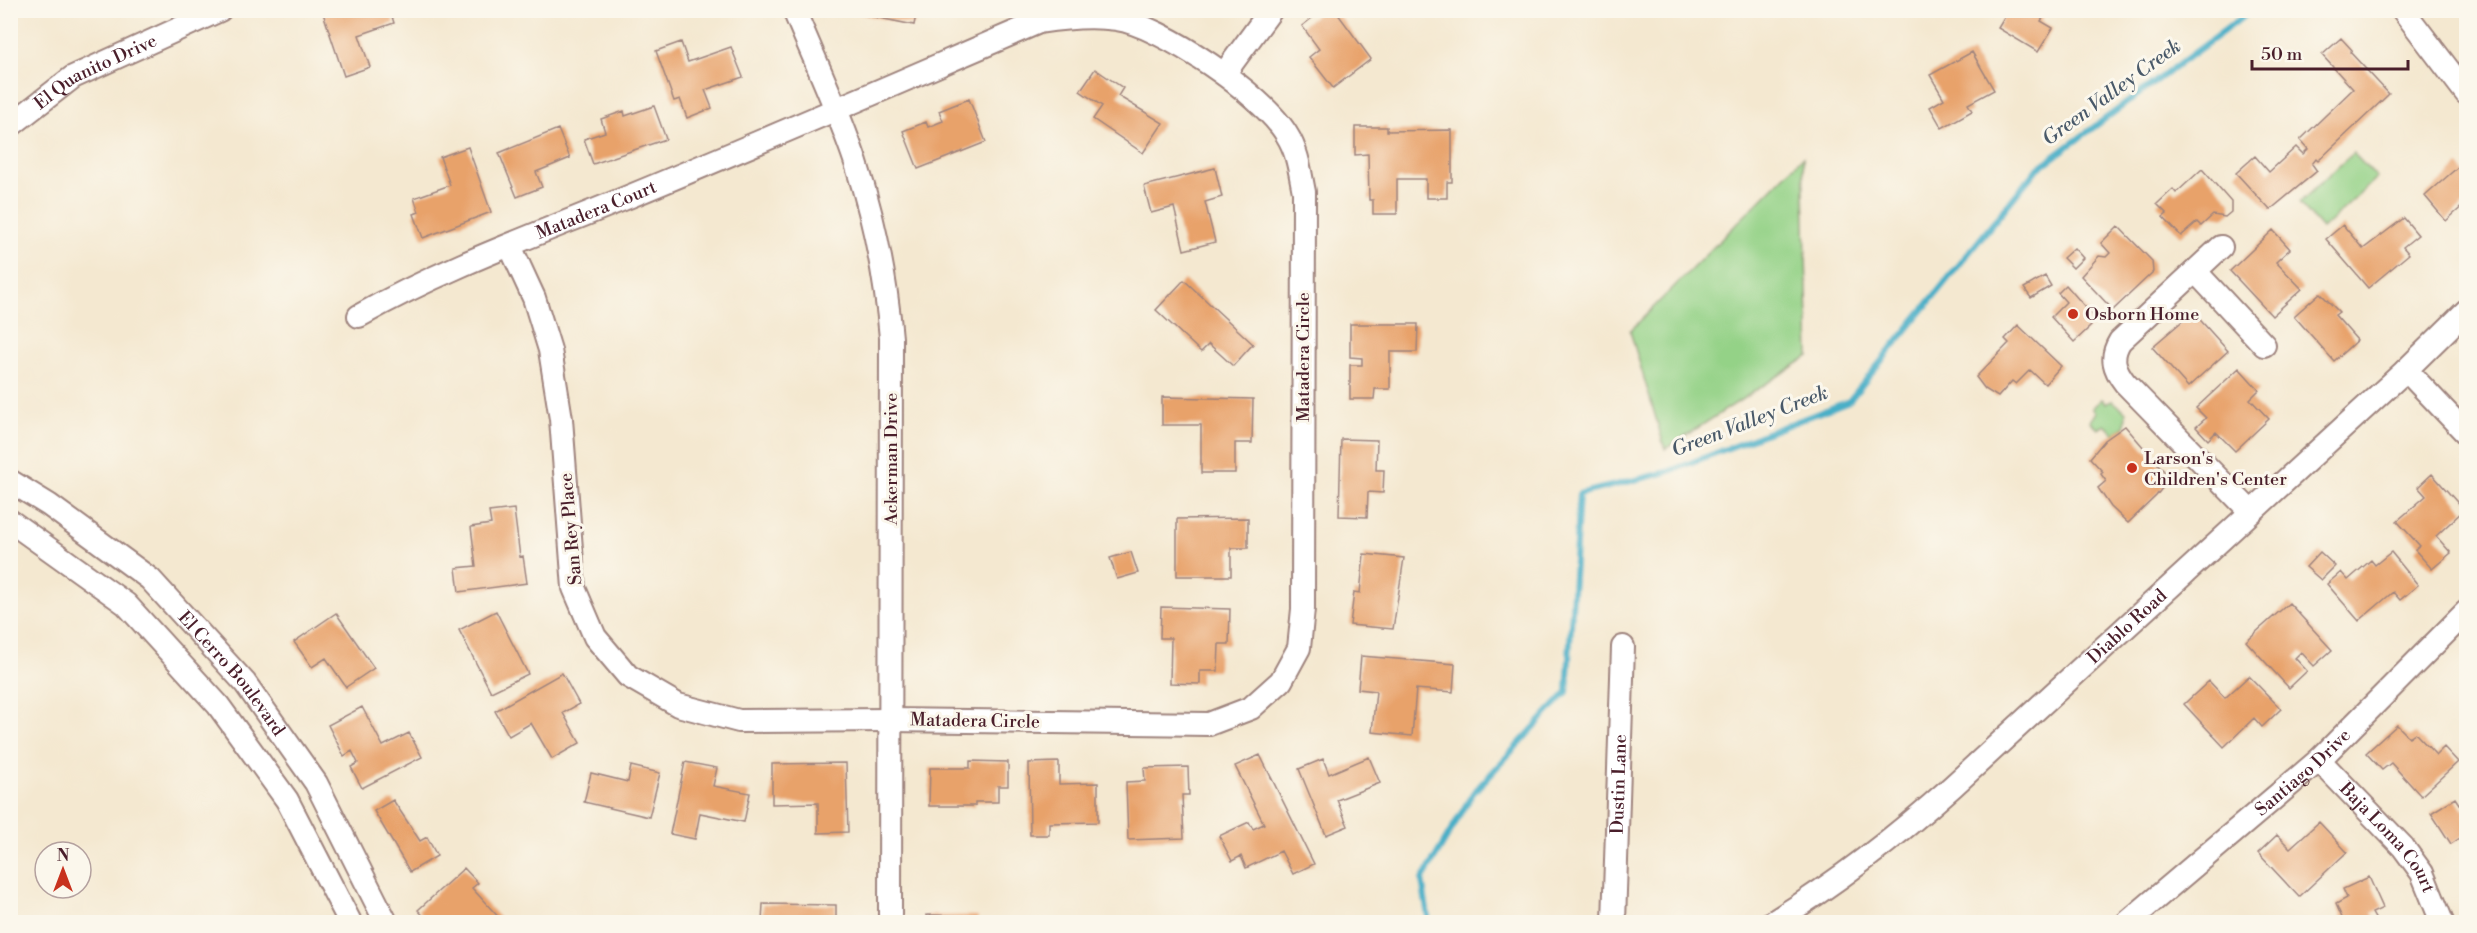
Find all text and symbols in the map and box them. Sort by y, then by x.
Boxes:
street label: El Quanito Drive [29,29,160,115]
scale bar [2252,33,2408,71]
water label: Green Valley Creek [2038,34,2186,152]
text: 50 m [2261,43,2303,66]
street label: Matadera Court [532,175,660,244]
street label: Matadera Circle [1292,292,1315,422]
place label: Osborn Home [2085,303,2199,326]
marker: Osborn Home [2066,307,2080,321]
water label: Green Valley Creek [1668,381,1832,463]
street label: Ackerman Drive [880,393,903,526]
place label: Larson's Children's Center [2144,447,2287,491]
marker: Larson's Children's Center [2125,461,2139,475]
street label: San Rey Place [555,472,587,586]
street label: Diablo Road [2082,583,2172,669]
street label: El Cerro Boulevard [173,606,291,741]
street label: Matadera Circle [910,708,1040,734]
street label: Santiago Drive [2250,724,2355,821]
street label: Dustin Lane [1605,734,1632,834]
street label: Baja Loma Court [2334,776,2440,897]
north arrow [33,840,93,900]
text: N [57,846,70,866]

